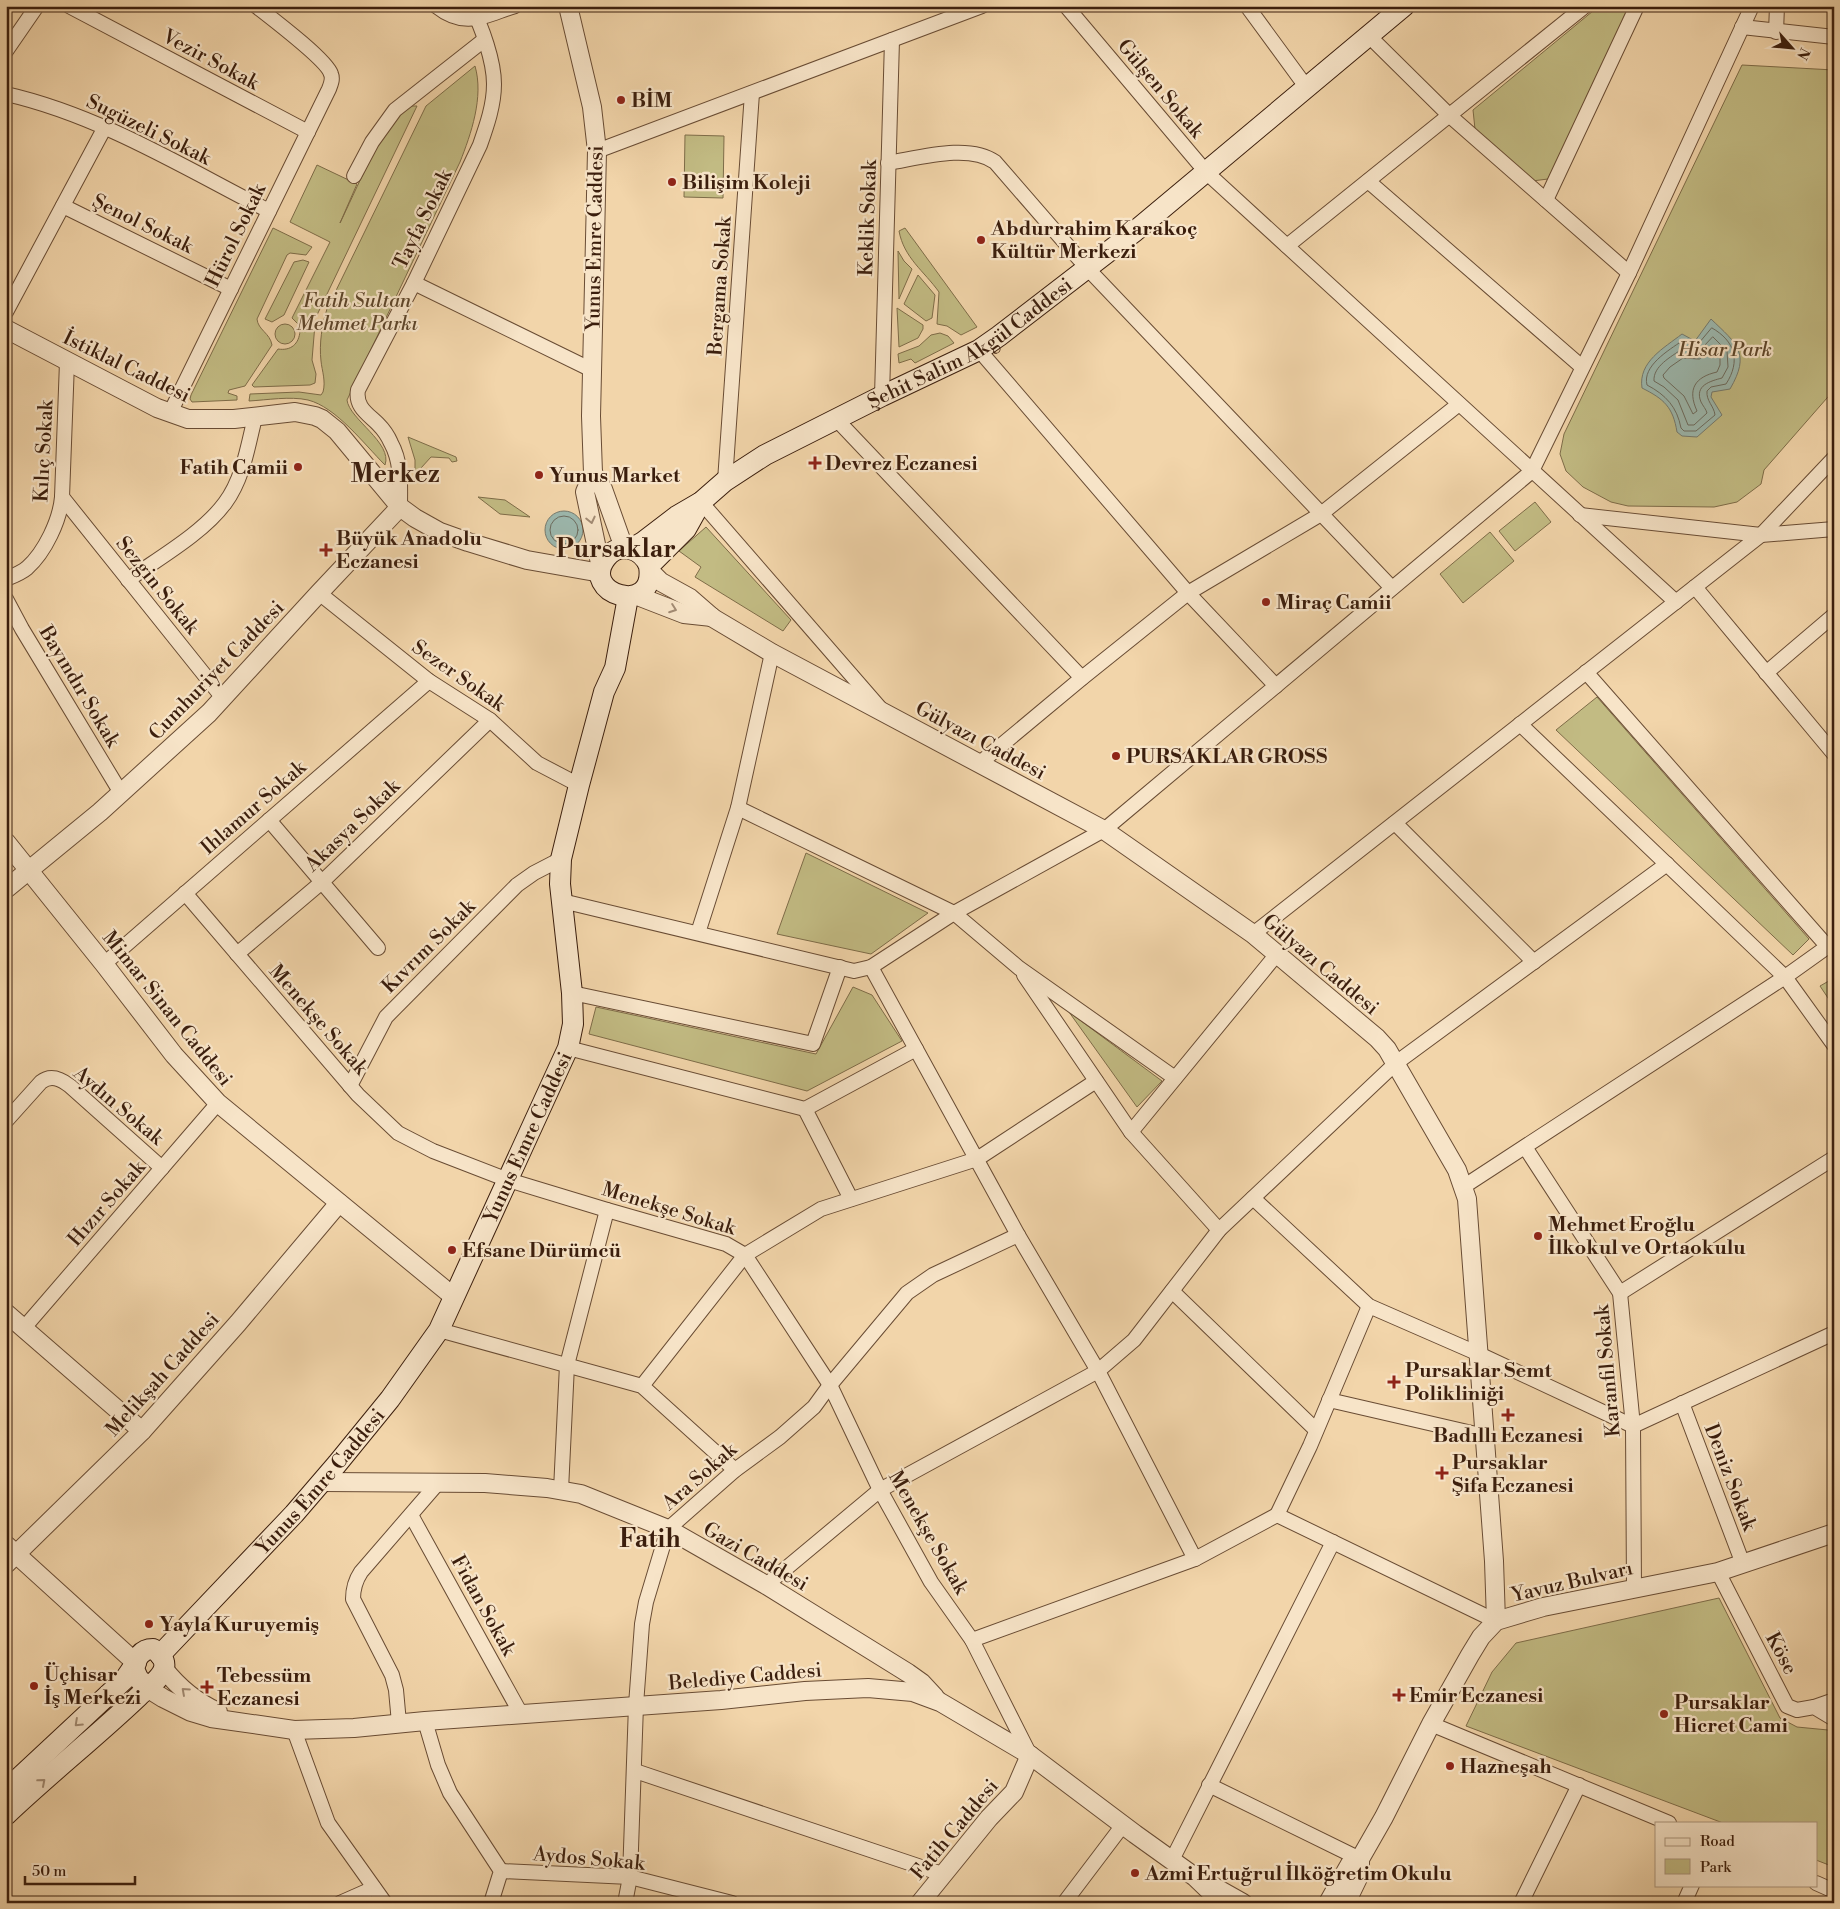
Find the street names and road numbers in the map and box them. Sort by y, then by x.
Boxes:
street label: Vezir Sokak [157,24,264,97]
street label: Gülşen Sokak [1111,34,1209,145]
street label: Sugüzeli Sokak [82,89,216,172]
street label: Yunus Emre Caddesi [581,145,610,332]
street label: Keklik Sokak [854,158,883,277]
street label: Tayfa Sokak [388,164,459,274]
street label: Hürol Sokak [201,179,273,291]
street label: Şenol Sokak [88,189,198,260]
street label: Bergama Sokak [703,214,738,357]
street label: Şehit Salim Akgül Caddesi [864,273,1078,415]
street label: İstiklal Caddesi [59,325,195,409]
street label: Kılıç Sokak [29,398,60,503]
street label: Sezgin Sokak [110,532,205,641]
street label: Cumhuriyet Caddesi [144,596,290,746]
street label: Bayındır Sokak [32,621,126,753]
street label: Sezer Sokak [407,635,511,718]
street label: Gülyazı Caddesi [911,696,1050,786]
street label: Ihlamur Sokak [196,755,313,861]
street label: Akasya Sokak [300,774,407,878]
street label: Kıvrım Sokak [377,894,482,999]
street label: Gülyazı Caddesi [1257,909,1384,1021]
street label: Mimar Sinan Caddesi [96,926,237,1092]
street label: Menekşe Sokak [263,960,374,1082]
street label: Yunus Emre Caddesi [478,1048,579,1228]
street label: Aydın Sokak [67,1060,170,1152]
street label: Hızır Sokak [63,1155,152,1252]
street label: Menekşe Sokak [599,1177,740,1242]
street label: Karanfil Sokak [1590,1302,1627,1438]
street label: Melikşah Caddesi [101,1307,226,1442]
street label: Yunus Emre Caddesi [250,1404,391,1562]
street label: Deniz Sokak [1698,1421,1762,1536]
street label: Ara Sokak [657,1437,744,1517]
street label: Menekşe Sokak [882,1467,974,1600]
street label: Gazi Caddesi [698,1517,813,1598]
street label: Fidan Sokak [445,1551,521,1662]
street label: Yavuz Bulvarı [1508,1556,1636,1609]
street label: Köse [1759,1628,1802,1679]
street label: Belediye Caddesi [666,1658,823,1697]
street label: Fatih Caddesi [906,1774,1005,1885]
street label: Aydos Sokak [531,1842,647,1877]

